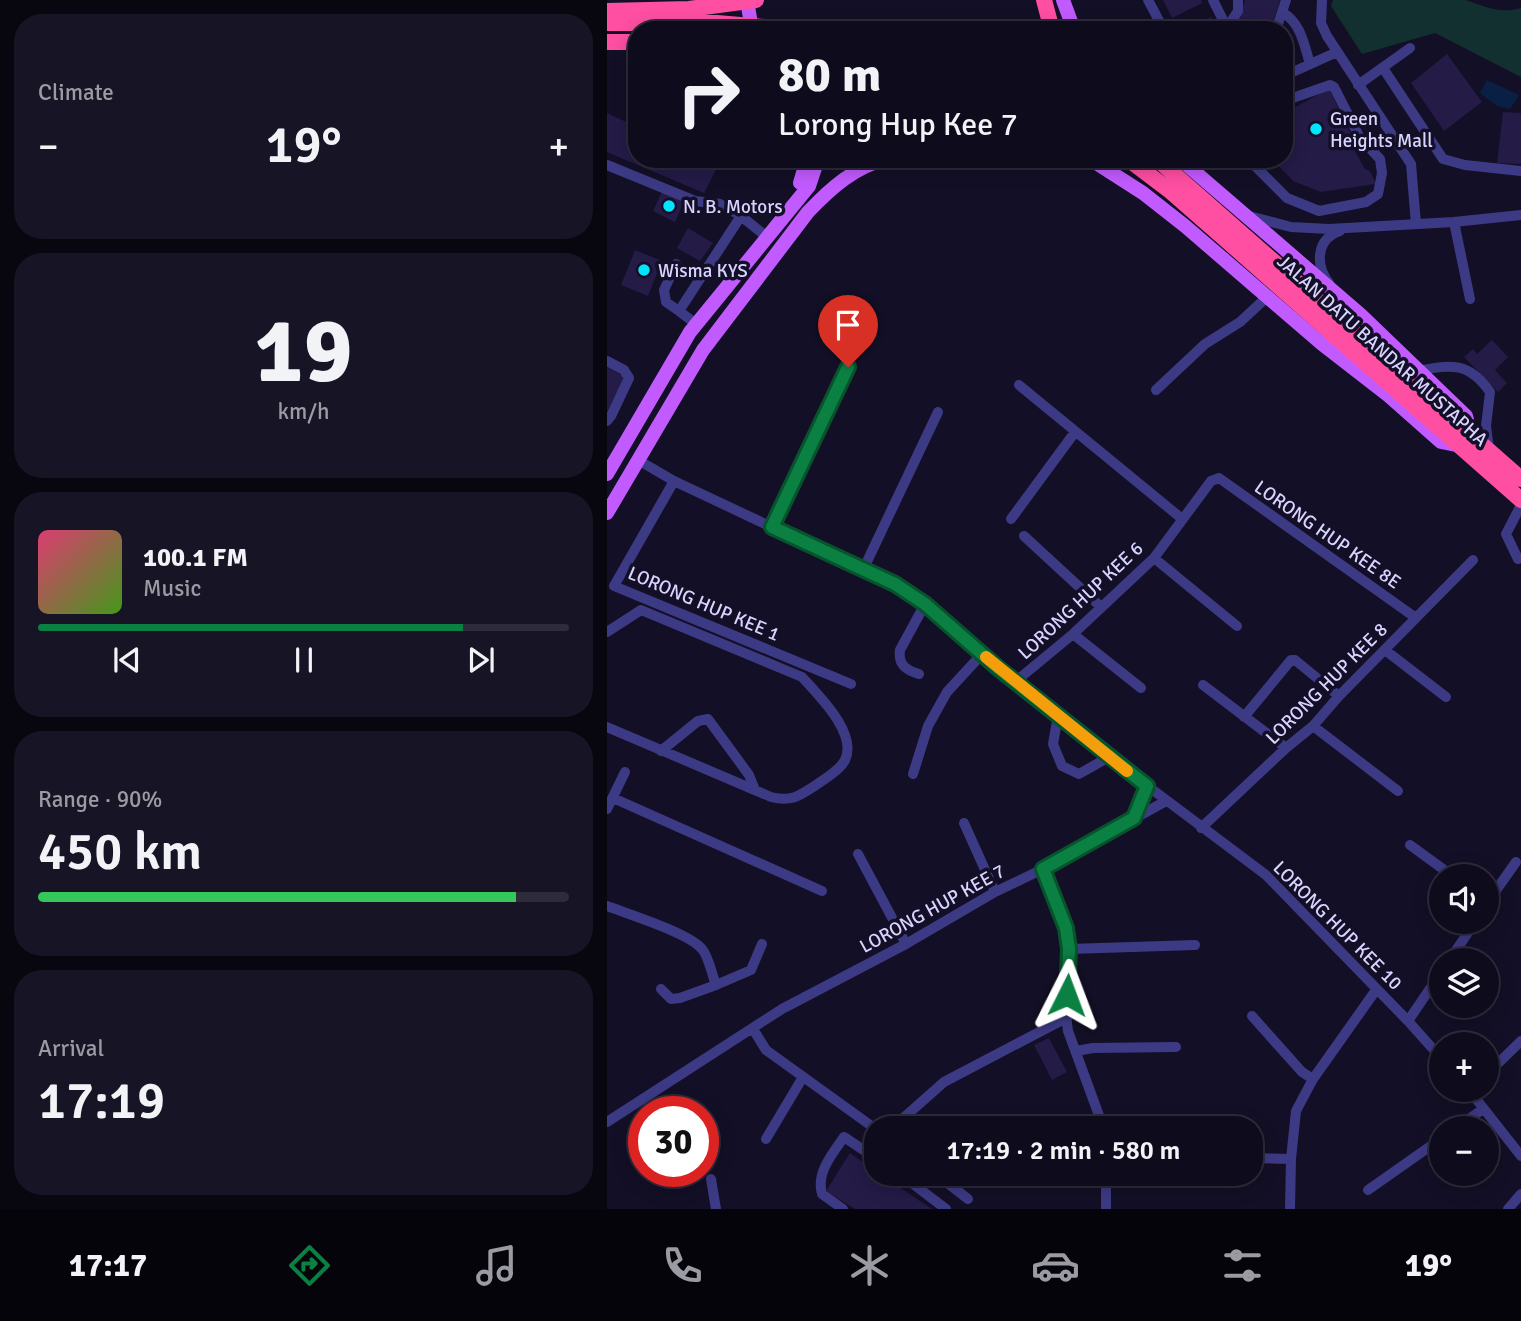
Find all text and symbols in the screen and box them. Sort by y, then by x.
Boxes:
text: 80 m [778,45,881,105]
icon: right [663,49,754,140]
text: Climate [38,78,114,107]
text: Lorong Hup Kee 7 [778,105,1018,144]
place label: Green Heights Mall [1330,107,1433,153]
text: 19° [265,113,342,177]
marker: Green Heights Mall [1308,121,1324,137]
text: − [38,123,59,170]
text: + [548,123,569,170]
place label: N. B. Motors [683,195,782,219]
marker: N. B. Motors [661,198,677,214]
street label: JALAN DATU BANDAR MUSTAPHA [1272,250,1493,452]
place label: Wisma KYS [658,259,748,283]
marker: Wisma KYS [636,262,652,278]
text: 19 [254,295,353,408]
pin [818,295,878,367]
icon: arrive [829,306,867,344]
text: km/h [277,397,330,426]
street label: LORONG HUP KEE 8E [1250,475,1405,594]
street label: LORONG HUP KEE 6 [1013,537,1148,665]
text: 100.1 FM [143,542,248,574]
street label: LORONG HUP KEE 1 [624,561,783,647]
text: Music [143,574,201,603]
street label: LORONG HUP KEE 8 [1261,618,1393,750]
icon: previous [108,641,146,679]
icon: pause [285,641,323,679]
icon: next [462,641,500,679]
text: Range · 90% [38,785,162,814]
text: 450 km [38,820,202,884]
street label: LORONG HUP KEE 10 [1268,856,1407,995]
street label: LORONG HUP KEE 7 [856,859,1009,959]
map controls [1429,864,1499,1186]
button: sound [1429,864,1499,934]
button: layers [1429,948,1499,1018]
position arrow [1030,958,1104,1032]
button: + [1429,1032,1499,1102]
text: Arrival [38,1034,104,1063]
text: 17:19 [38,1069,165,1133]
speed limit sign: 30 [628,1096,719,1187]
button: − [1429,1116,1499,1186]
text: 17:19 · 2 min · 580 m [947,1135,1180,1167]
icon: directions [285,1241,334,1290]
icon: music [472,1241,521,1290]
icon: phone [658,1241,707,1290]
icon: climate [845,1241,894,1290]
icon: car [1031,1241,1080,1290]
icon: filters [1218,1241,1267,1290]
text: 17:17 [69,1246,147,1285]
text: 19° [1405,1246,1452,1285]

